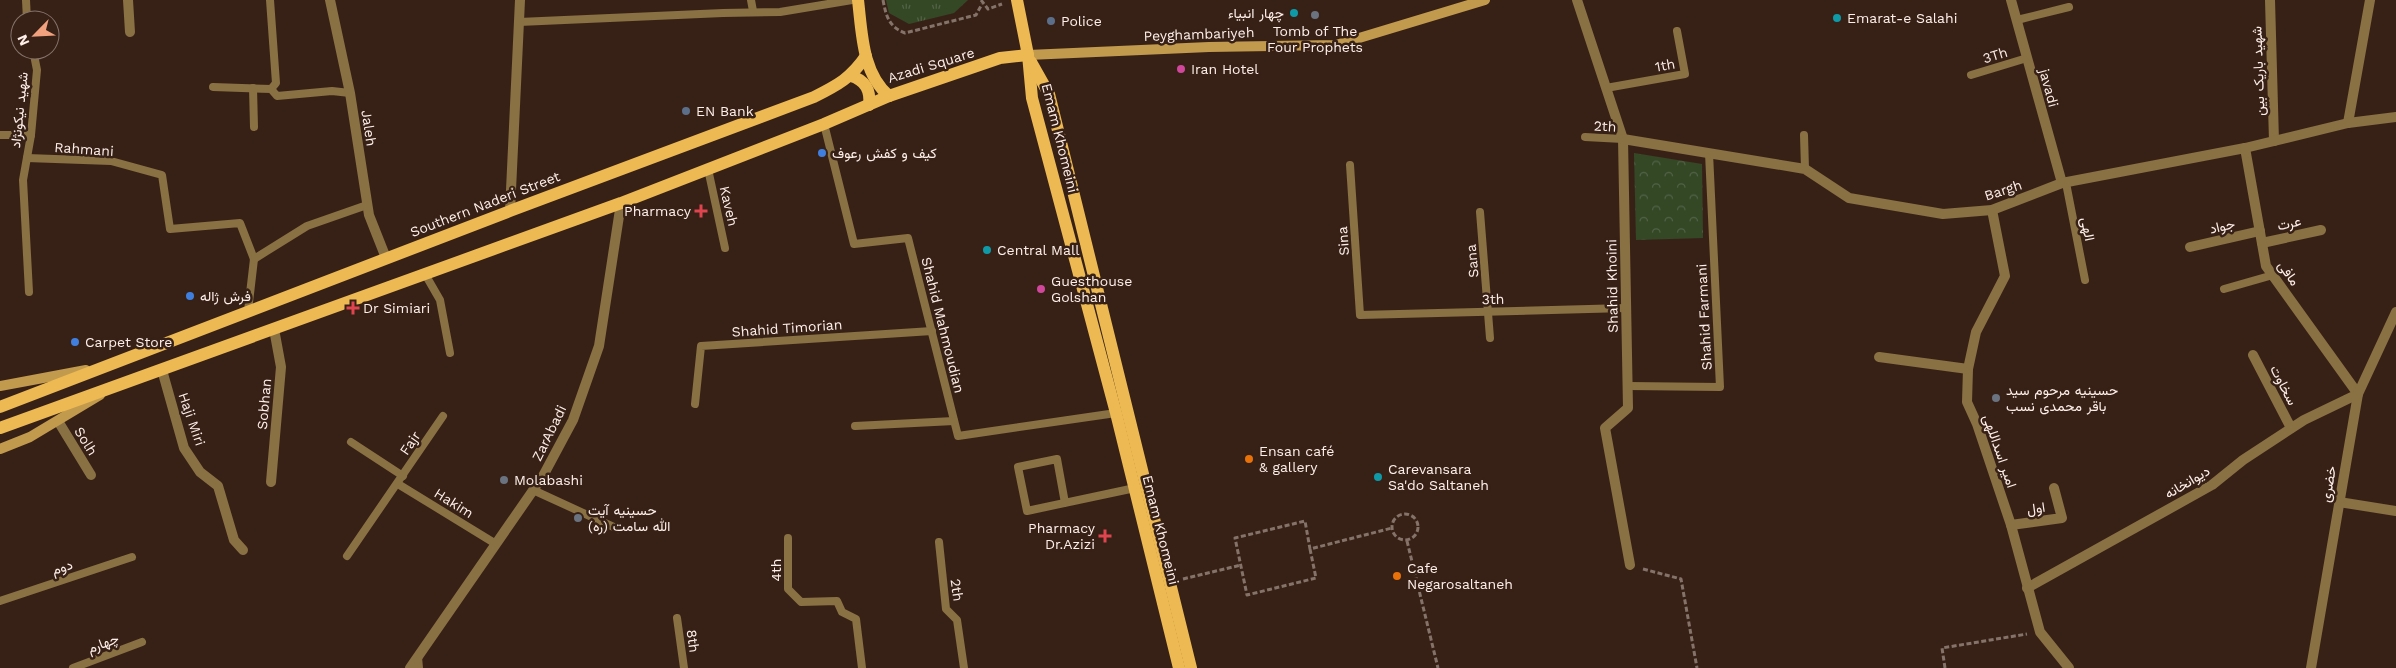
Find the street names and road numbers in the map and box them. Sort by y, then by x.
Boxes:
street label: Peyghambariyeh [1143,24,1255,44]
street label: شهید باریک بین [2248,26,2269,116]
street label: Azadi Square [886,44,976,86]
street label: 3Th [1981,44,2009,66]
street label: 1th [1654,55,1676,75]
street label: javadi [2036,65,2062,109]
street label: شهید نیکونژاد [7,71,32,149]
street label: Emam Khomeini [1039,82,1081,194]
street label: Jaleh [358,109,380,147]
street label: 2th [1593,117,1617,135]
street label: Rahmani [54,139,114,159]
street label: Southern Naderi Street [408,168,562,240]
street label: Bargh [1982,176,2024,204]
street label: Kaveh [717,184,741,228]
street label: عرت [2276,213,2303,234]
street label: جواد [2208,215,2236,238]
street label: الهی [2077,216,2098,242]
street label: Sina [1334,226,1352,256]
street label: Shahid Khoini [1603,239,1621,333]
street label: Sana [1463,244,1481,278]
street label: Shahid Mahmoudian [918,255,968,395]
street label: مافی [2274,258,2303,289]
street label: Shahid Farmani [1693,263,1715,371]
street label: 3th [1482,291,1504,307]
street label: Shahid Timorian [731,316,843,340]
street label: سخاوت [2266,362,2301,408]
street label: Sobhan [254,378,274,430]
street label: Haji Miri [175,390,209,448]
street label: ZarAbadi [529,402,569,464]
street label: امیر اسداللهی [1979,412,2020,490]
street label: Solh [71,424,101,458]
street label: Fajr [396,428,424,458]
street label: دیوانخانه [2162,462,2213,503]
street label: خضری [2317,465,2340,504]
street label: Emam Khomeini [1140,474,1182,586]
street label: Hakim [431,485,477,521]
street label: اول [2026,499,2047,519]
street label: دوم [49,556,75,579]
street label: 4th [768,558,784,582]
street label: 2th [947,578,967,602]
street label: 8th [683,628,703,654]
street label: چهارم [85,630,122,658]

